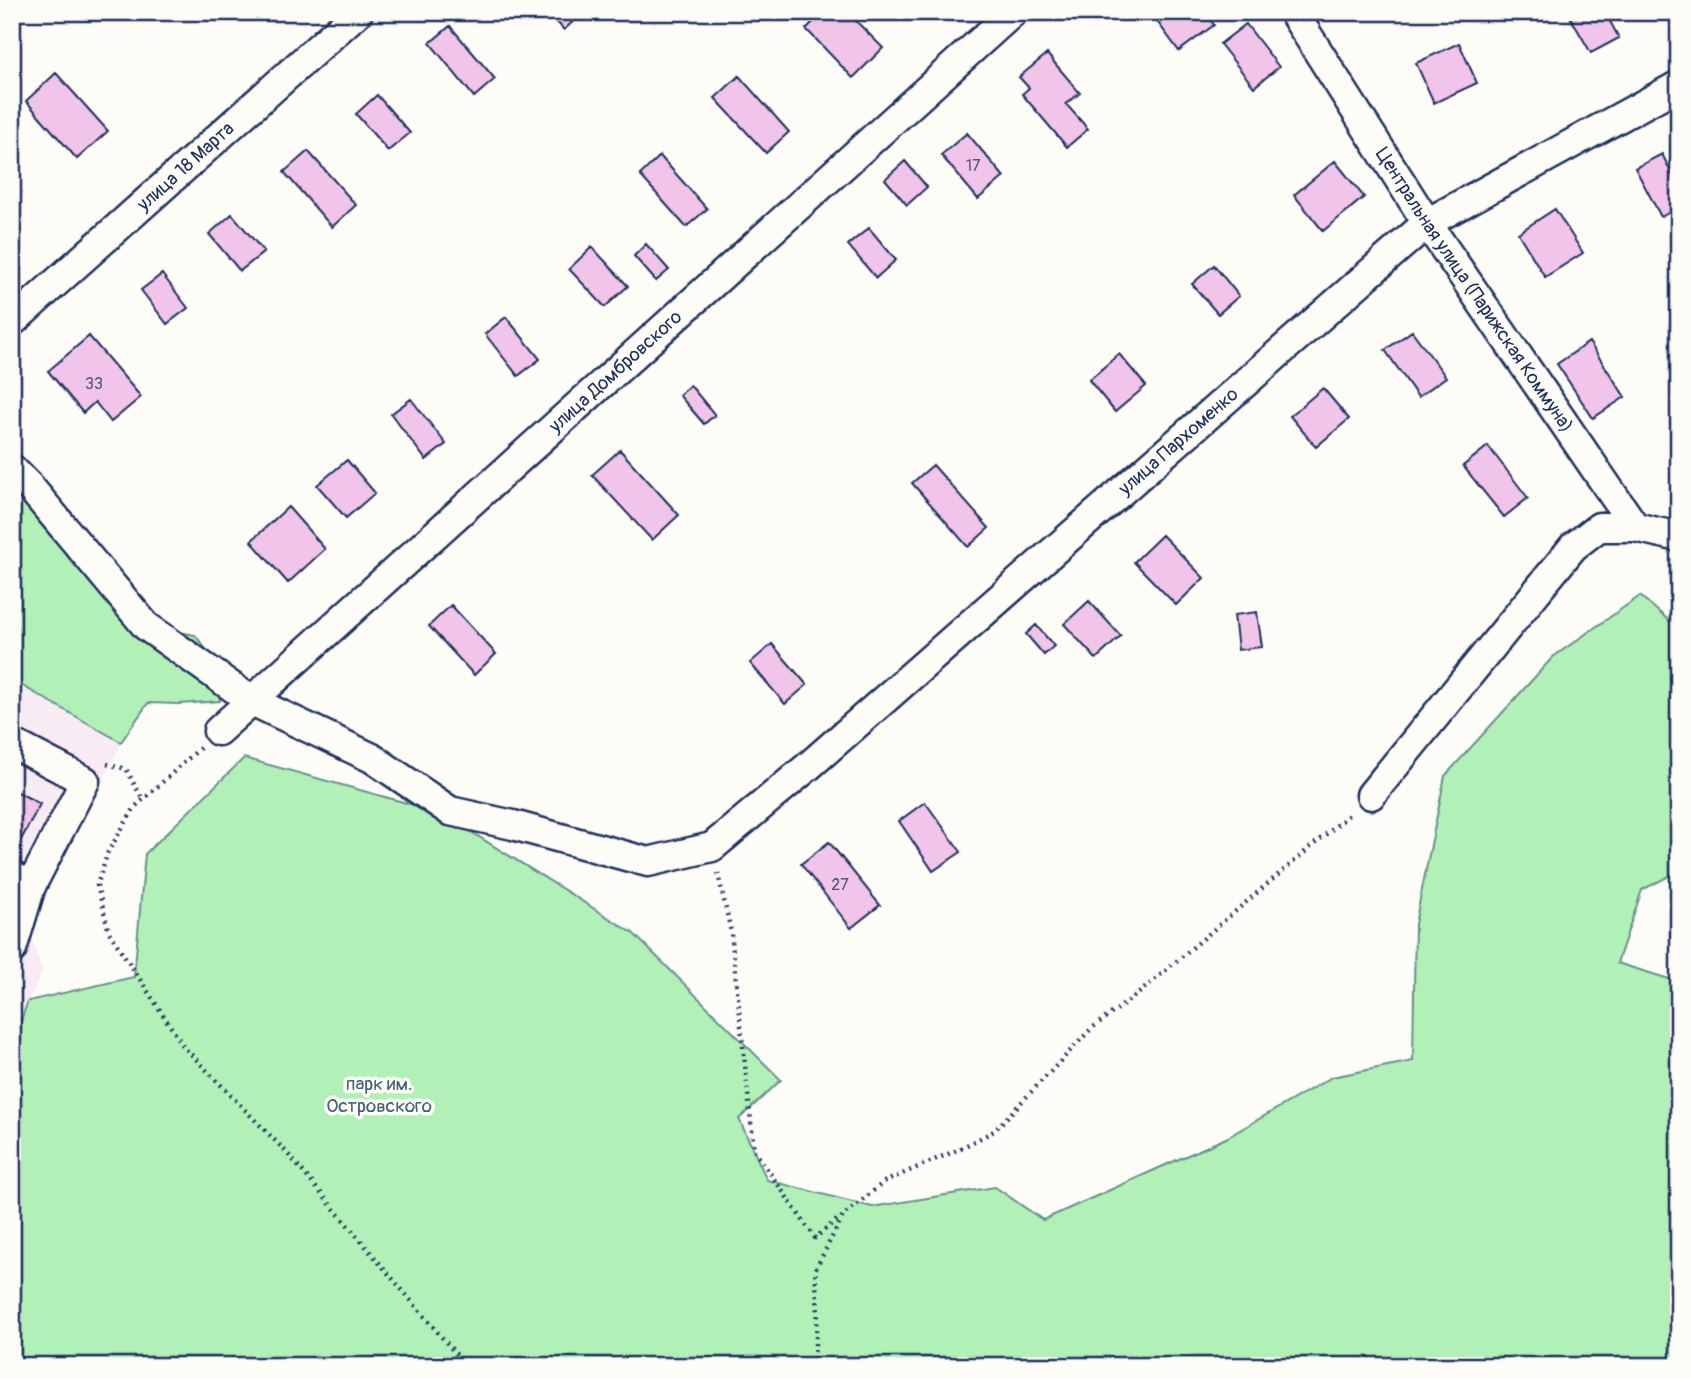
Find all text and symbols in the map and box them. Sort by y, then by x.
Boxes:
street label: улица 18 Марта [131,117,239,217]
street label: Центральная улица (Парижская Коммуна) [1370,143,1579,437]
house number: 17 [966,156,981,176]
street label: улица Домбровского [543,305,687,439]
house number: 33 [85,374,103,394]
street label: улица Пархоменко [1113,382,1243,501]
house number: 27 [831,875,849,895]
park label: парк им. Островского [326,1072,432,1118]

